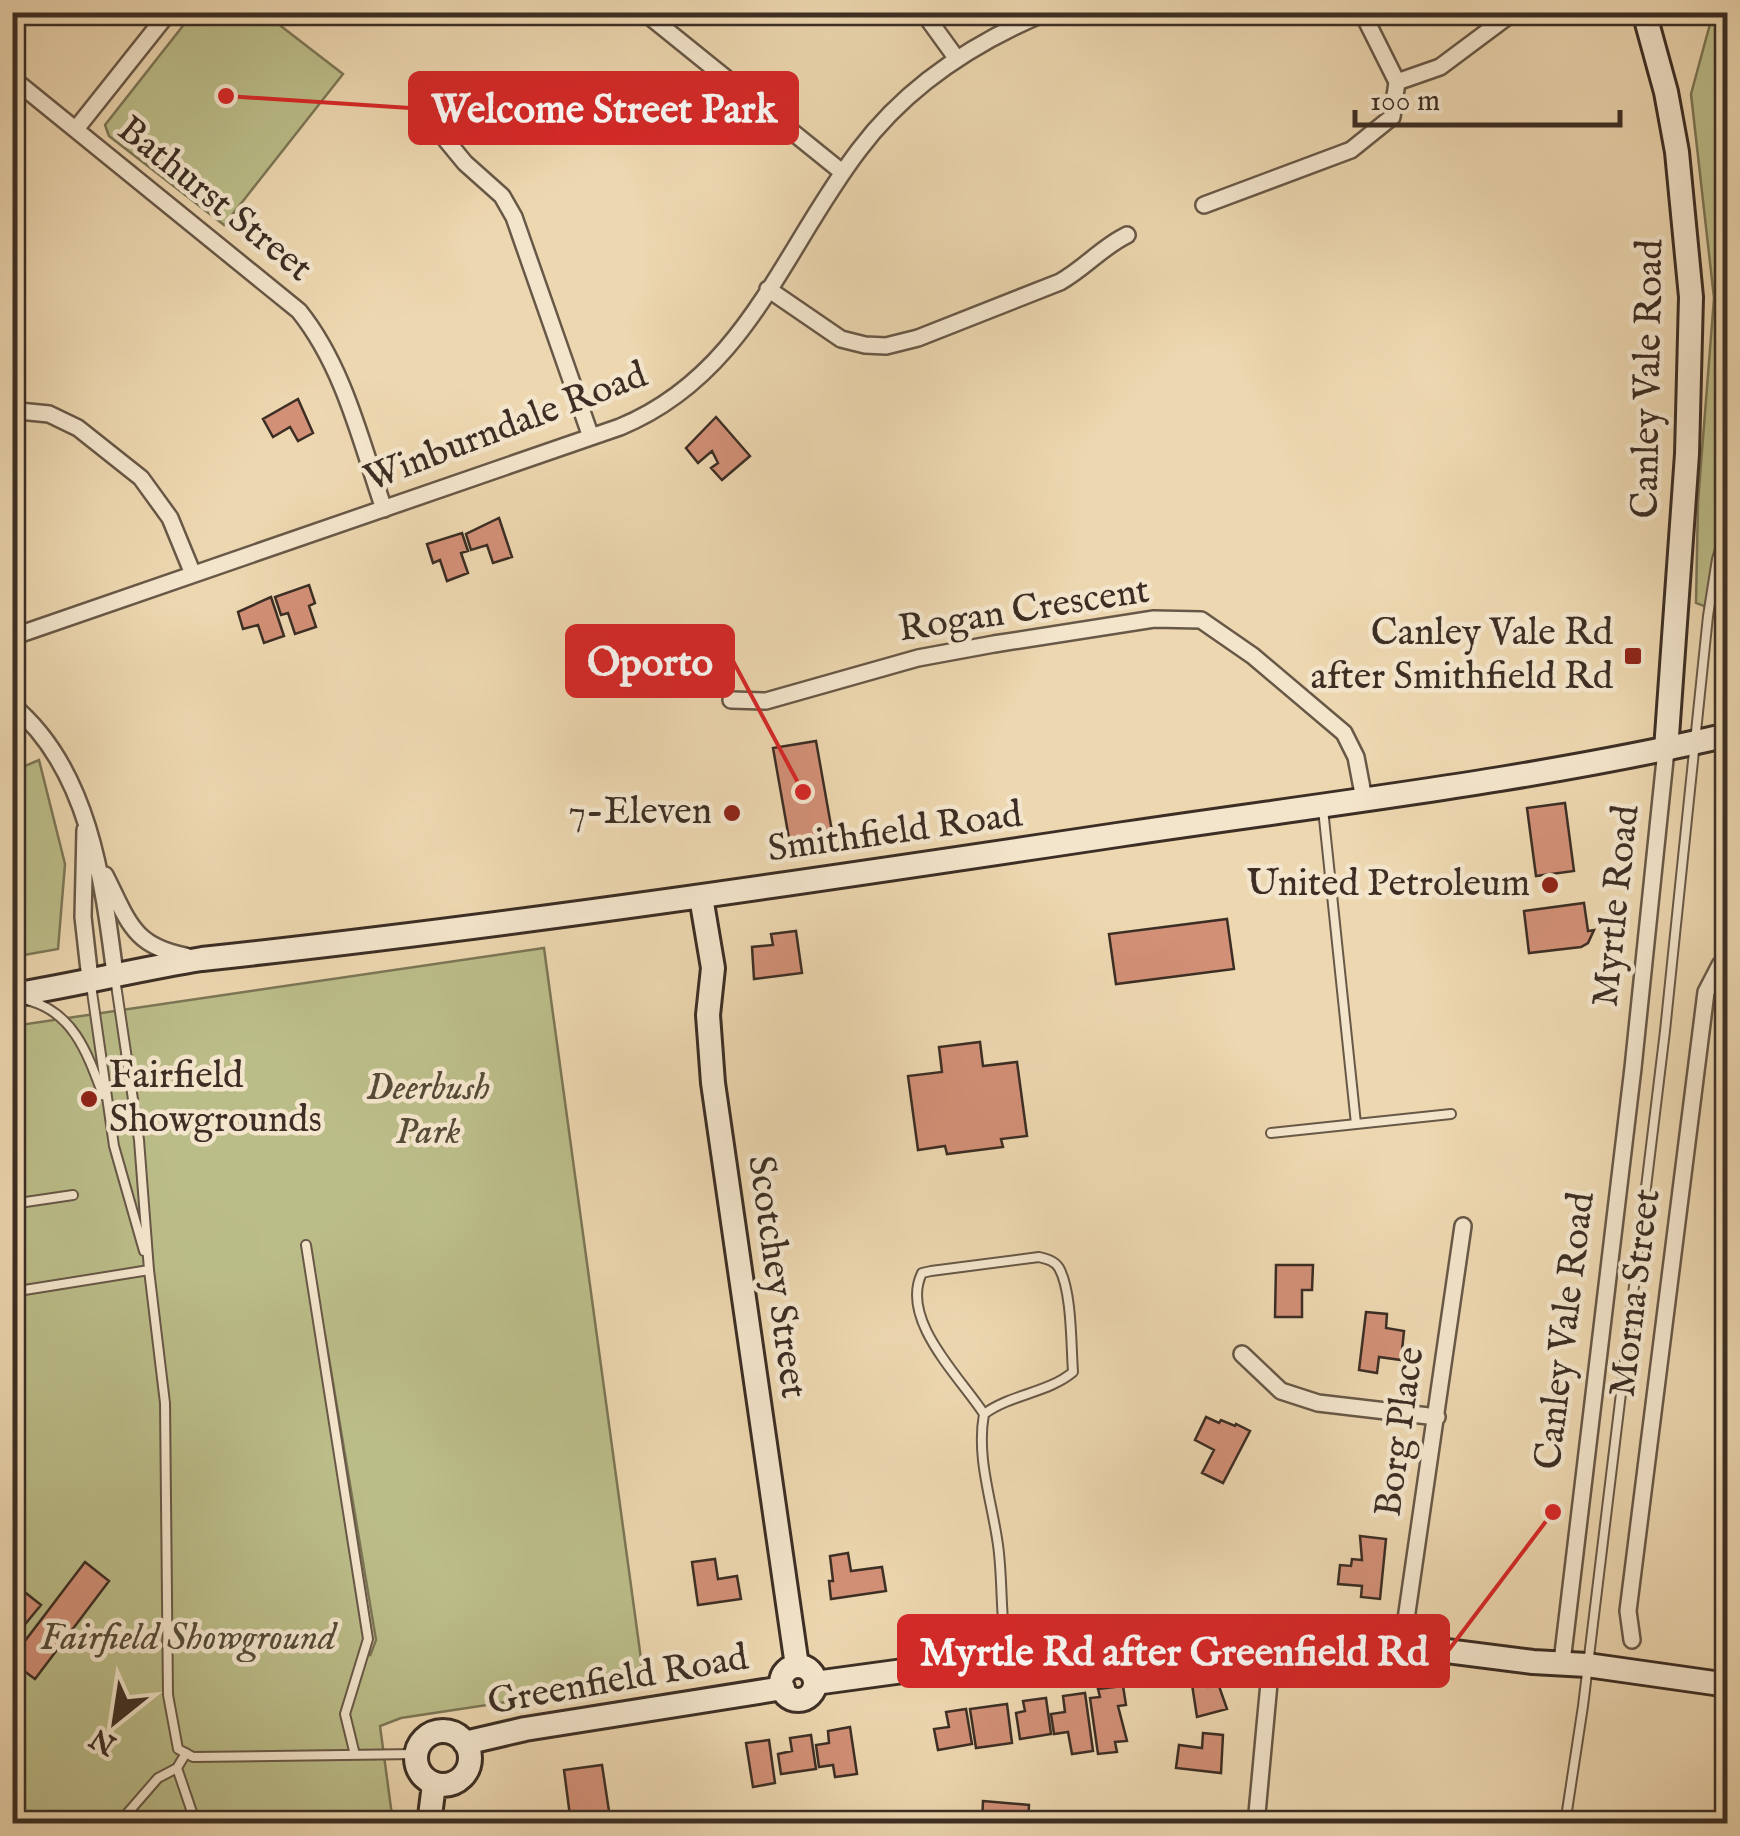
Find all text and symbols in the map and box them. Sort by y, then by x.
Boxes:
scale bar [1355,65,1620,127]
callout: Welcome Street Park [410,73,797,143]
text: 100 m [1370,83,1440,121]
text: Welcome Street Park [431,86,779,137]
street label: Bathurst Street [107,107,321,293]
street label: Canley Vale Road [1623,238,1675,519]
street label: Winburndale Road [358,352,655,504]
street label: Rogan Crescent [895,567,1153,655]
place label: Canley Vale Rd after Smithfield Rd [1311,610,1614,702]
callout: Oporto [567,626,733,696]
text: Oporto [587,639,713,690]
marker: Canley Vale Rd after Smithfield Rd [1622,645,1644,667]
place label: 7-Eleven [568,789,712,837]
street label: Smithfield Road [765,791,1026,875]
marker: 7-Eleven [721,802,743,824]
street label: Myrtle Road [1583,802,1652,1009]
place label: United Petroleum [1246,861,1530,909]
marker: United Petroleum [1539,874,1561,896]
place label: Fairfield Showgrounds [109,1053,322,1145]
park label: Deerbush Park [366,1065,490,1157]
marker: Fairfield Showgrounds [78,1088,100,1110]
street label: Scotchey Street [735,1153,817,1401]
street label: Morna Street [1599,1186,1673,1400]
street label: Canley Vale Road [1525,1189,1607,1472]
street label: Borg Place [1365,1344,1437,1520]
park label: Fairfield Showground [40,1615,338,1663]
callout: Myrtle Rd after Greenfield Rd [899,1616,1448,1686]
text: Myrtle Rd after Greenfield Rd [920,1629,1429,1680]
street label: Greenfield Road [484,1634,753,1728]
north arrow [65,1671,165,1771]
text: N [85,1719,124,1762]

